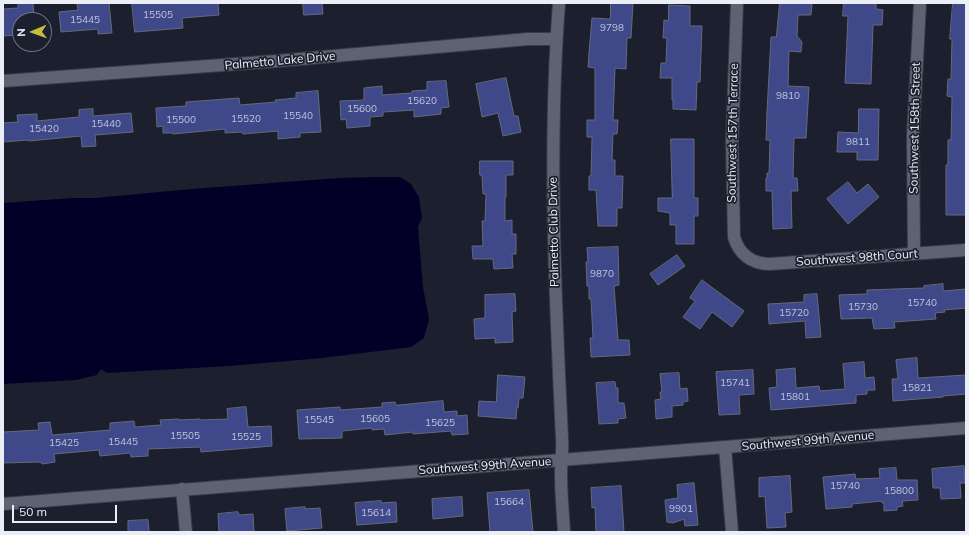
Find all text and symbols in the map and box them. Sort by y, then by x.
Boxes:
house number: 15505 [143,9,173,21]
north arrow [12,12,52,52]
house number: 15445 [70,14,100,26]
house number: 9798 [600,22,624,34]
text: N [14,28,28,37]
street label: Palmetto Lake Drive [224,49,336,73]
street label: Southwest 158th Street [907,62,923,194]
street label: Southwest 157th Terrace [725,63,741,203]
house number: 9810 [776,90,800,102]
house number: 15620 [407,95,437,107]
house number: 15600 [347,103,377,115]
house number: 15540 [283,110,313,122]
house number: 15520 [231,113,261,125]
house number: 15500 [166,114,196,126]
house number: 15440 [91,118,121,130]
house number: 15420 [29,123,59,135]
house number: 9811 [846,136,870,148]
street label: Palmetto Club Drive [546,177,562,287]
street label: Southwest 98th Court [796,247,918,269]
house number: 9870 [590,268,614,280]
house number: 15740 [907,297,937,309]
house number: 15730 [848,301,878,313]
house number: 15720 [779,307,809,319]
house number: 15741 [720,377,750,389]
house number: 15821 [902,382,932,394]
house number: 15801 [780,391,810,403]
house number: 15605 [360,413,390,425]
house number: 15545 [304,414,334,426]
house number: 15625 [425,417,455,429]
street label: Southwest 99th Avenue [741,428,875,454]
house number: 15505 [170,430,200,442]
house number: 15525 [231,431,261,443]
house number: 15445 [108,436,138,448]
house number: 15425 [49,437,79,449]
street label: Southwest 99th Avenue [418,454,552,478]
house number: 15740 [830,480,860,492]
house number: 15800 [884,485,914,497]
house number: 15664 [494,496,524,508]
scale bar [14,497,119,523]
house number: 9901 [669,503,693,515]
text: 50 m [19,504,47,519]
house number: 15614 [361,507,391,519]

